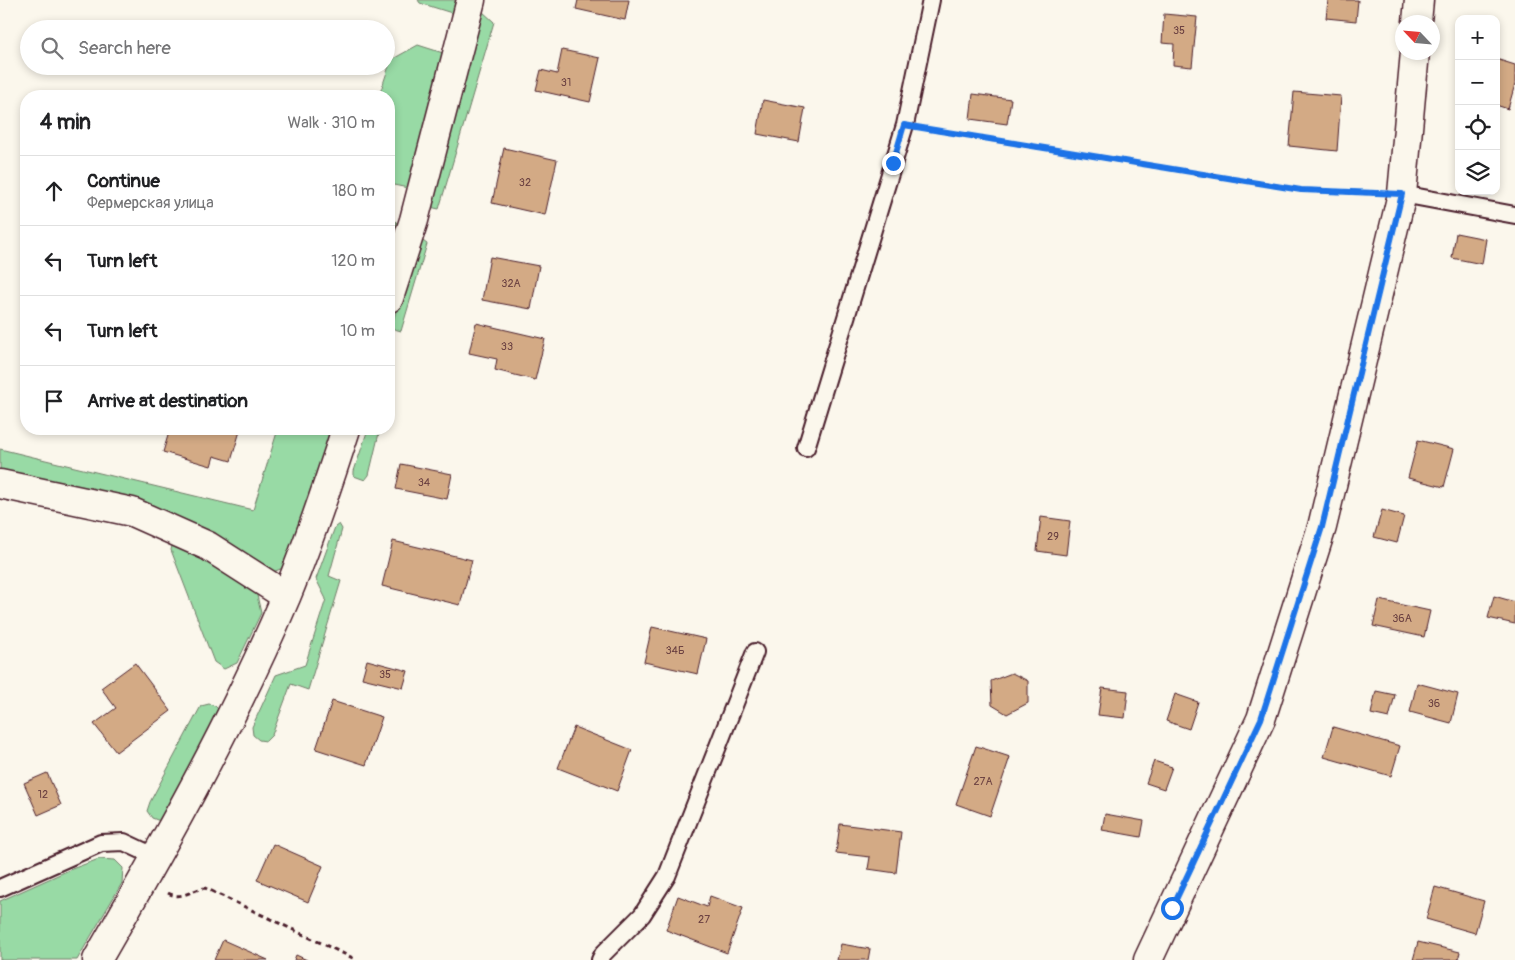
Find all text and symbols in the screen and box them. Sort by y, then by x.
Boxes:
north arrow [1395,15,1440,60]
map controls [1455,15,1500,195]
button: + [1455,15,1500,60]
search box [20,20,395,75]
house number: 35 [1173,24,1185,37]
icon: search [38,34,66,62]
text: Search here [78,36,171,60]
button: − [1455,60,1500,105]
house number: 31 [561,76,571,89]
button: locate [1455,105,1500,150]
text: 4 min [40,109,91,136]
text: Walk · 310 m [288,113,375,133]
button: layers [1455,150,1500,195]
route end [882,152,905,175]
text: Continue [87,169,160,193]
house number: 32 [519,176,531,189]
icon: ahead [40,177,68,205]
text: 180 m [332,181,375,201]
text: Фермерская улица [87,193,214,213]
icon: left [40,247,68,275]
text: Turn left [87,249,157,273]
text: 120 m [331,251,375,271]
house number: 32А [501,277,521,290]
icon: left [40,317,68,345]
text: Turn left [87,319,157,343]
text: 10 m [340,321,375,341]
house number: 33 [501,340,513,353]
icon: arrive [40,387,68,415]
text: Arrive at destination [87,389,248,413]
house number: 34 [418,476,431,489]
house number: 29 [1047,530,1059,543]
house number: 36А [1392,612,1412,625]
house number: 34Б [665,644,685,657]
house number: 35 [379,668,391,681]
house number: 36 [1428,697,1440,710]
house number: 27А [973,775,993,788]
house number: 12 [38,788,48,801]
route start [1161,897,1184,920]
house number: 27 [698,913,710,926]

